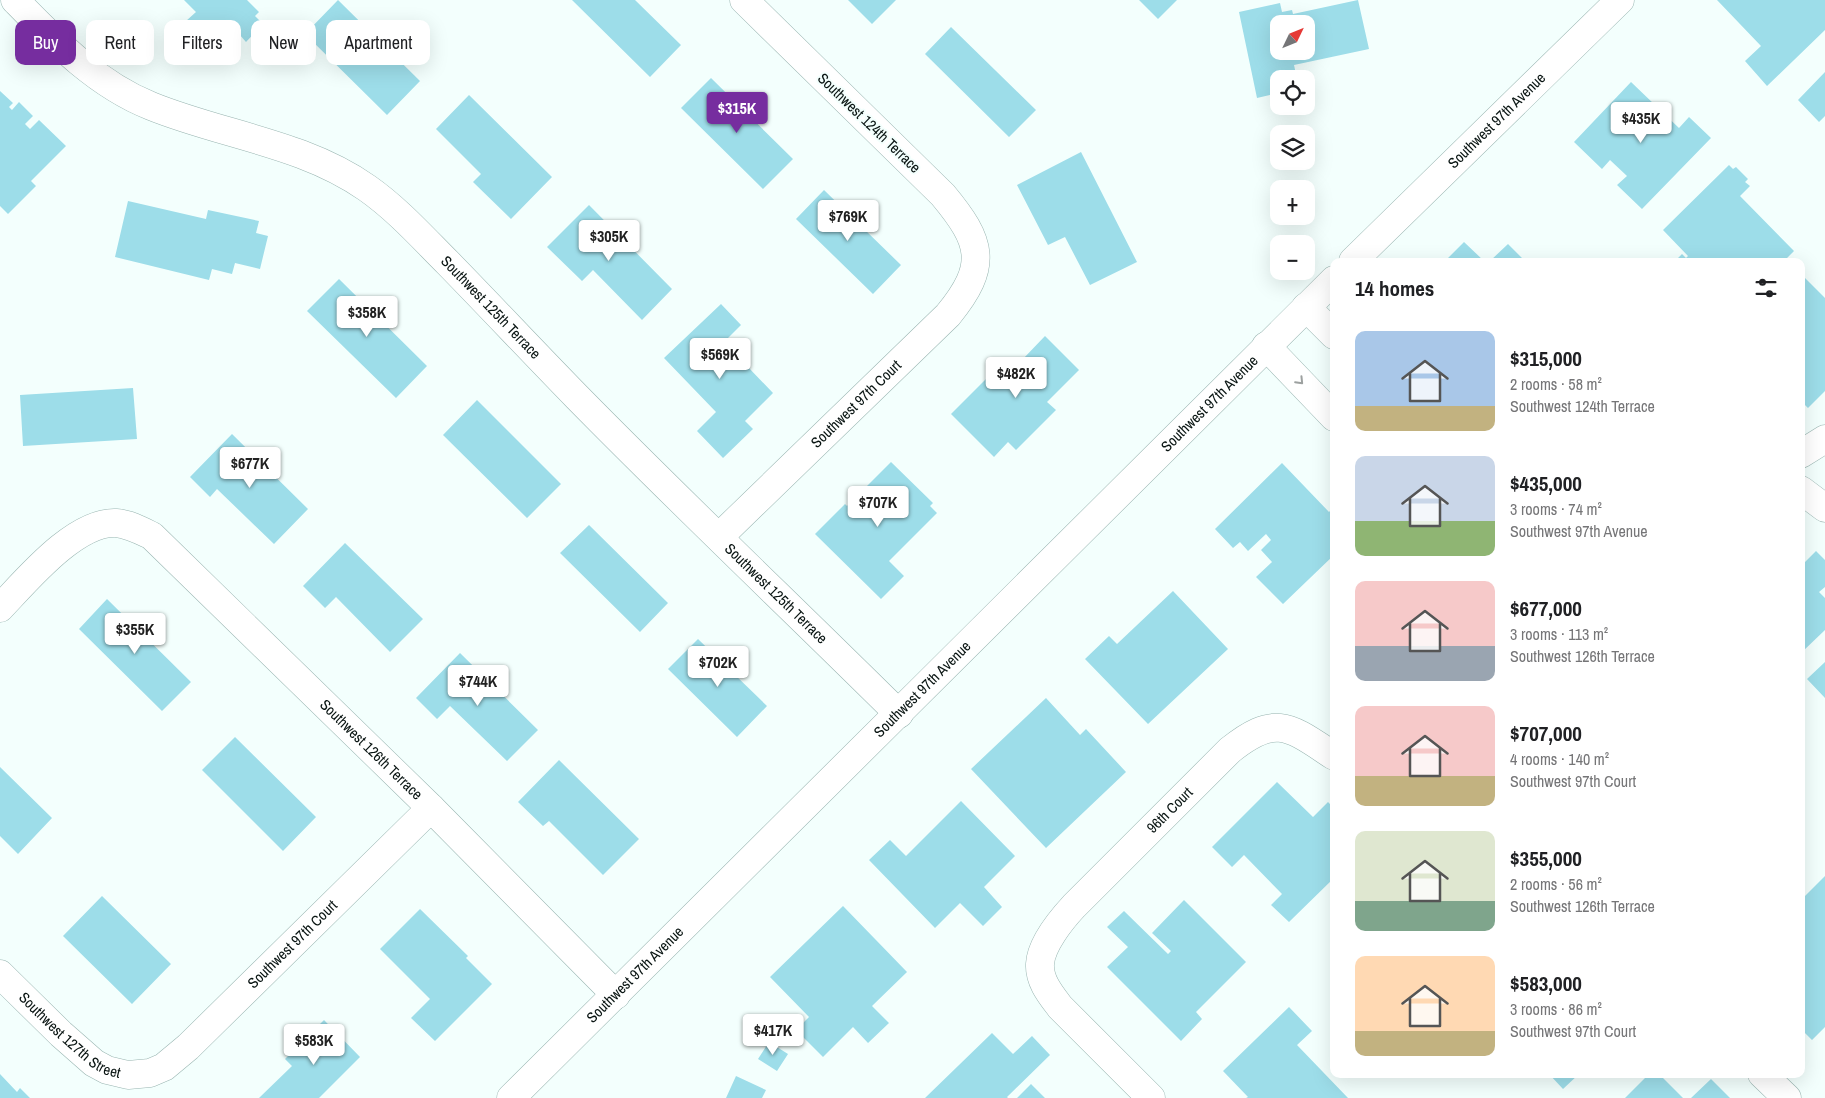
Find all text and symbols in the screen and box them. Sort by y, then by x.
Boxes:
north arrow [1270,15,1315,60]
map controls [1270,15,1315,280]
chip: Buy [15,20,76,65]
chip: Rent [86,20,154,65]
chip: Filters [164,20,241,65]
chip: New [251,20,316,65]
chip: Apartment [326,20,430,65]
street label: Southwest 97th Avenue [1443,67,1550,173]
street label: Southwest 124th Terrace [813,68,926,177]
button: locate [1270,70,1315,115]
pin: $315K [702,92,772,134]
text: $315K [718,97,756,119]
pin: $435K [1606,102,1676,144]
text: $435K [1622,107,1660,129]
button: layers [1270,125,1315,170]
button: + [1270,180,1315,225]
pin: $769K [813,200,883,242]
text: $769K [829,205,867,227]
pin: $305K [574,220,644,262]
text: $305K [590,225,628,247]
button: − [1270,235,1315,280]
street label: Southwest 125th Terrace [437,251,546,363]
text: 14 homes [1355,274,1434,303]
icon: filters [1752,274,1780,302]
pin: $358K [332,296,402,338]
text: $358K [348,301,386,323]
pin: $569K [685,338,755,380]
text: $569K [701,343,739,365]
text: $315,000 [1510,344,1582,373]
street label: Southwest 97th Avenue [1156,350,1263,456]
icon: home [1395,351,1455,411]
street label: Southwest 97th Court [806,355,906,452]
pin: $482K [981,356,1051,399]
text: $482K [997,362,1035,384]
text: 2 rooms · 58 m² [1510,373,1602,395]
one-way arrow [1294,376,1303,385]
text: Southwest 124th Terrace [1510,395,1655,417]
pin: $677K [215,446,285,489]
text: $677K [231,452,269,474]
text: $435,000 [1510,469,1582,498]
icon: home [1395,476,1455,536]
pin: $707K [843,486,913,528]
text: $707K [859,491,897,513]
text: 3 rooms · 74 m² [1510,498,1602,520]
text: Southwest 97th Avenue [1510,520,1648,542]
street label: Southwest 125th Terrace [720,538,833,648]
text: $677,000 [1510,594,1582,623]
icon: home [1395,601,1455,661]
pin: $355K [100,612,170,655]
text: $355K [116,618,154,640]
text: 3 rooms · 113 m² [1510,623,1608,645]
street label: Southwest 97th Avenue [869,636,975,742]
text: Southwest 126th Terrace [1510,645,1655,667]
pin: $702K [683,646,753,688]
text: $702K [699,651,737,673]
pin: $744K [443,664,513,707]
text: $744K [459,670,497,692]
street label: Southwest 126th Terrace [315,694,428,804]
text: $707,000 [1510,719,1582,748]
icon: home [1395,726,1455,786]
text: 4 rooms · 140 m² [1510,748,1609,770]
text: Southwest 97th Court [1510,770,1636,792]
street label: 96th Court [1142,782,1198,838]
text: $355,000 [1510,844,1582,873]
icon: home [1395,851,1455,911]
text: 2 rooms · 56 m² [1510,873,1602,895]
street label: Southwest 97th Court [243,894,342,993]
text: Southwest 126th Terrace [1510,895,1655,917]
street label: Southwest 97th Avenue [582,921,688,1027]
text: $583,000 [1510,969,1582,998]
icon: home [1395,976,1455,1036]
street label: Southwest 127th Street [14,987,123,1083]
text: 3 rooms · 86 m² [1510,998,1602,1020]
pin: $417K [738,1014,808,1056]
text: $417K [754,1019,792,1041]
text: Southwest 97th Court [1510,1020,1636,1042]
pin: $583K [279,1024,349,1066]
text: $583K [295,1029,333,1051]

